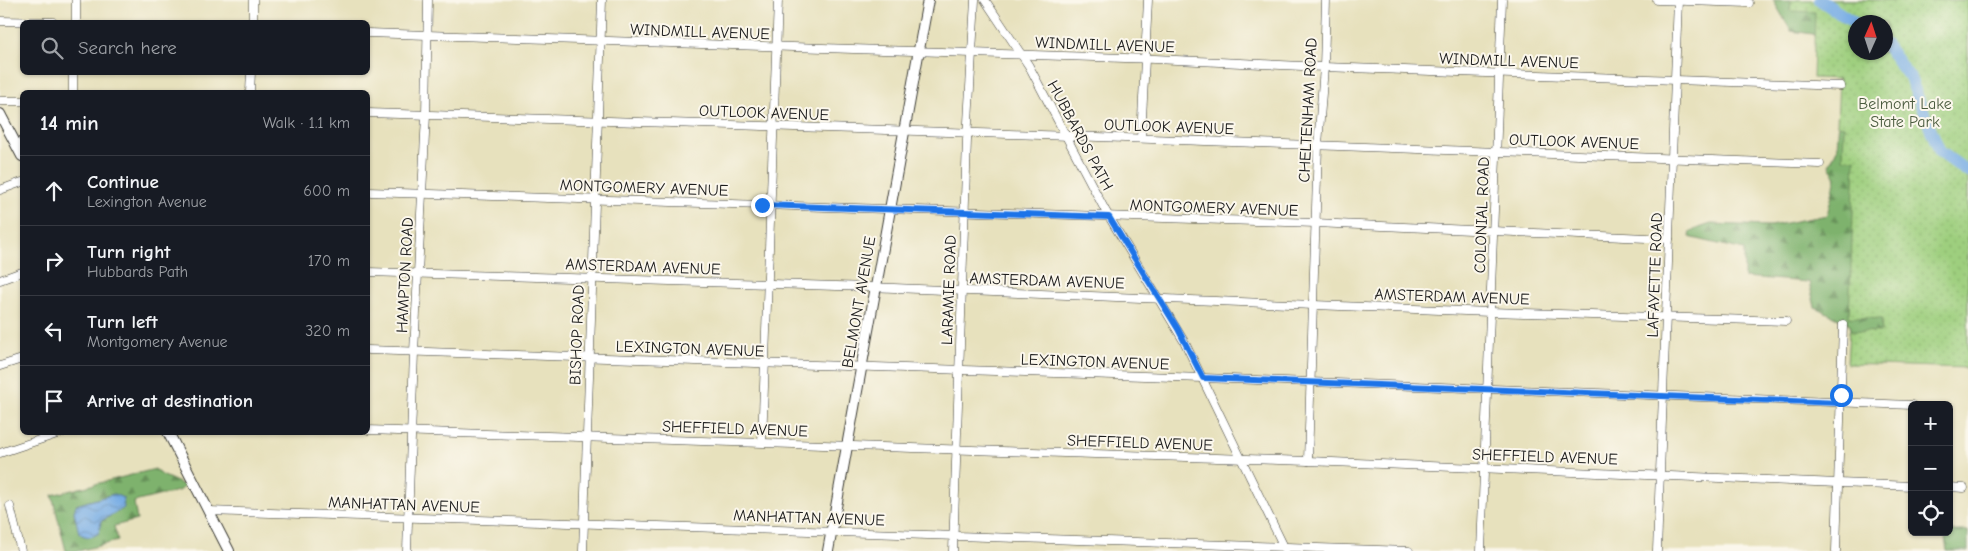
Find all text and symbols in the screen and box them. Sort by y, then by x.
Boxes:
north arrow [1848,15,1893,60]
search box [20,20,370,75]
street label: WINDMILL AVENUE [630,21,770,43]
icon: search [38,34,66,62]
street label: WINDMILL AVENUE [1035,34,1175,56]
text: Search here [78,37,177,59]
street label: CHELTENHAM ROAD [1295,37,1321,183]
street label: WINDMILL AVENUE [1439,50,1579,72]
street label: HUBBARDS PATH [1044,77,1117,193]
park label: Belmont Lake State Park [1858,95,1952,131]
street label: OUTLOOK AVENUE [699,102,830,124]
text: 14 min [40,111,99,135]
text: Walk · 1.1 km [263,114,350,132]
street label: OUTLOOK AVENUE [1104,116,1235,138]
street label: OUTLOOK AVENUE [1509,131,1640,153]
street label: COLONIAL ROAD [1471,156,1493,274]
text: Continue [87,171,159,193]
street label: MONTGOMERY AVENUE [559,176,729,200]
icon: ahead [40,177,68,205]
text: 600 m [303,182,350,200]
text: Lexington Avenue [87,193,207,211]
route end [751,194,774,217]
street label: MONTGOMERY AVENUE [1129,196,1299,220]
street label: LAFAYETTE ROAD [1644,212,1666,338]
street label: HAMPTON ROAD [393,217,417,333]
street label: BELMONT AVENUE [839,235,879,369]
street label: LARAMIE ROAD [938,235,960,345]
text: Turn right [87,241,171,263]
icon: right [40,247,68,275]
text: 170 m [308,252,350,270]
street label: AMSTERDAM AVENUE [565,255,721,279]
text: Hubbards Path [87,263,188,281]
street label: AMSTERDAM AVENUE [969,269,1125,293]
street label: BISHOP ROAD [566,285,588,385]
street label: AMSTERDAM AVENUE [1374,285,1530,309]
text: Turn left [87,311,158,333]
icon: left [40,317,68,345]
text: 320 m [305,322,350,340]
text: Montgomery Avenue [87,333,228,351]
street label: LEXINGTON AVENUE [615,337,765,361]
street label: LEXINGTON AVENUE [1020,350,1170,374]
route start [1830,384,1853,407]
icon: arrive [40,387,68,415]
text: Arrive at destination [87,390,253,412]
map controls [1908,401,1953,536]
button: + [1908,401,1953,446]
street label: SHEFFIELD AVENUE [662,417,809,441]
street label: SHEFFIELD AVENUE [1067,431,1214,455]
street label: SHEFFIELD AVENUE [1472,445,1619,469]
button: − [1908,446,1953,491]
button: locate [1908,491,1953,536]
street label: MANHATTAN AVENUE [328,493,480,517]
street label: MANHATTAN AVENUE [733,506,885,530]

